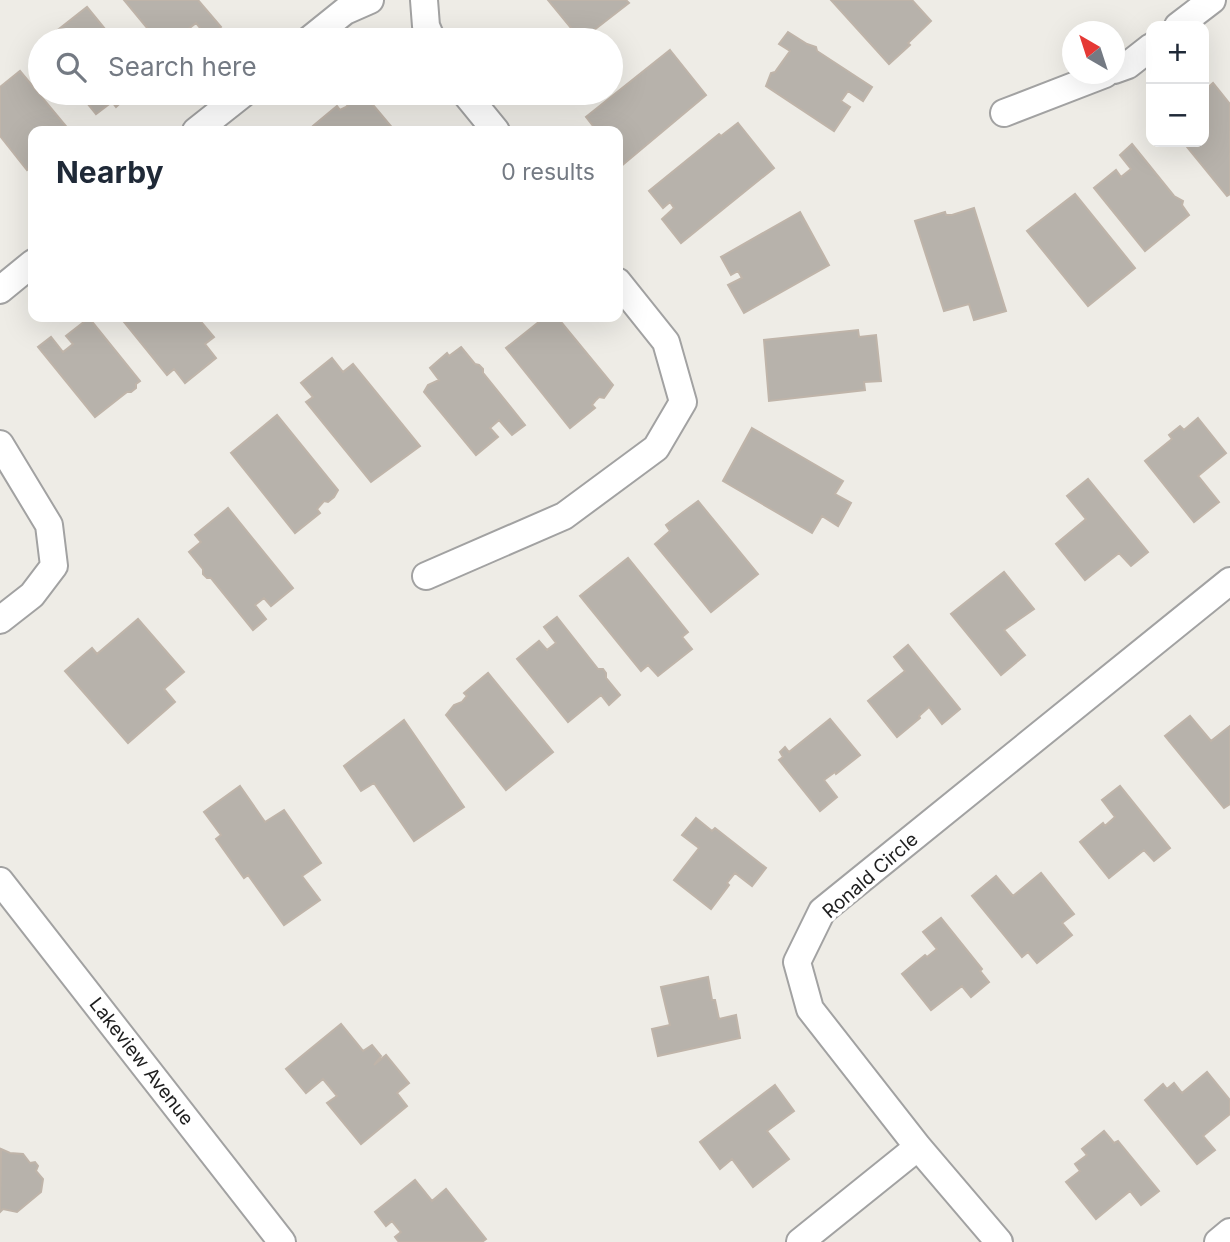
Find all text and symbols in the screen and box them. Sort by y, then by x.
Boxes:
north arrow [1062,21,1125,84]
map controls [1146,21,1209,147]
button: + [1146,21,1209,84]
search box [28,28,623,105]
icon: search [52,48,90,86]
text: Search here [108,51,257,82]
button: − [1146,84,1209,147]
text: Nearby [56,154,164,190]
text: 0 results [501,158,595,186]
street label: Ronald Circle [818,828,923,923]
street label: Lakeview Avenue [85,993,199,1130]

